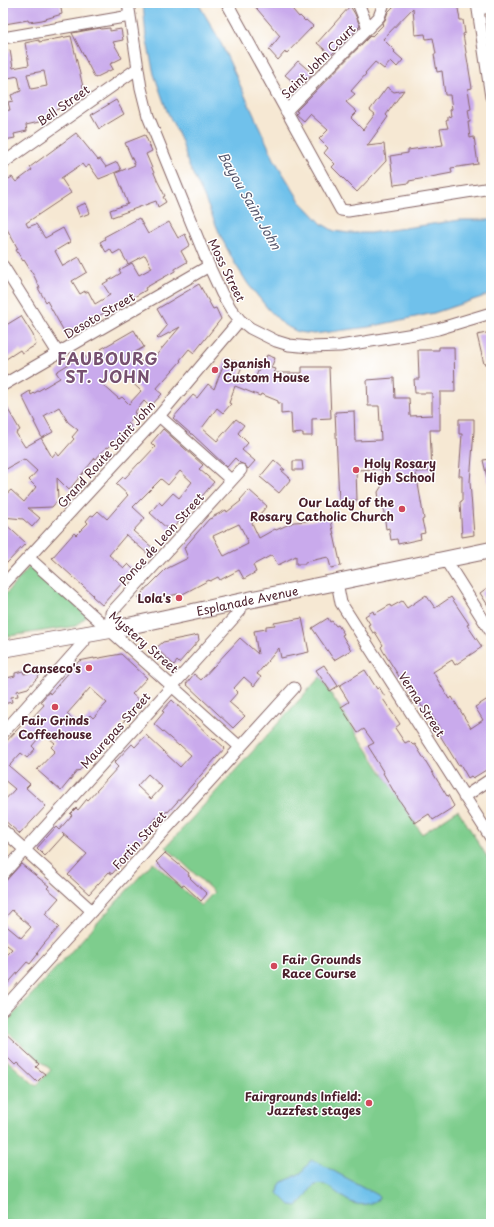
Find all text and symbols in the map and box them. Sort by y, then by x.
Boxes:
street label: Saint John Court [277,20,359,102]
street label: Bell Street [33,80,93,130]
water label: Bayou Saint John [214,147,286,254]
street label: Moss Street [204,235,250,305]
street label: Desoto Street [60,287,138,343]
district label: FAUBOURG ST. JOHN [57,346,159,388]
place label: Spanish Custom House [223,354,310,386]
marker: Spanish Custom House [210,365,220,375]
street label: Grand Route Saint John [53,396,159,512]
place label: Holy Rosary High School [364,454,436,486]
marker: Holy Rosary High School [351,465,361,475]
street label: Ponce de Leon Street [114,488,208,589]
place label: Our Lady of the Rosary Catholic Church [250,493,394,525]
marker: Our Lady of the Rosary Catholic Church [397,504,407,514]
street label: Esplanade Avenue [195,581,300,620]
place label: Lola's [138,589,171,607]
marker: Lola's [174,593,184,603]
street label: Mystery Street [105,607,183,677]
place label: Canseco's [22,659,81,677]
marker: Canseco's [84,663,94,673]
street label: Verna Street [394,668,450,740]
street label: Maurepas Street [76,688,154,772]
marker: Fair Grinds Coffeehouse [50,702,60,712]
place label: Fair Grinds Coffeehouse [18,711,92,743]
street label: Fortin Street [108,807,170,873]
place label: Fair Grounds Race Course [282,950,361,982]
marker: Fair Grounds Race Course [269,961,279,971]
place label: Fairgrounds Infield: Jazzfest stages [245,1087,361,1119]
marker: Fairgrounds Infield: Jazzfest stages [364,1098,374,1108]

